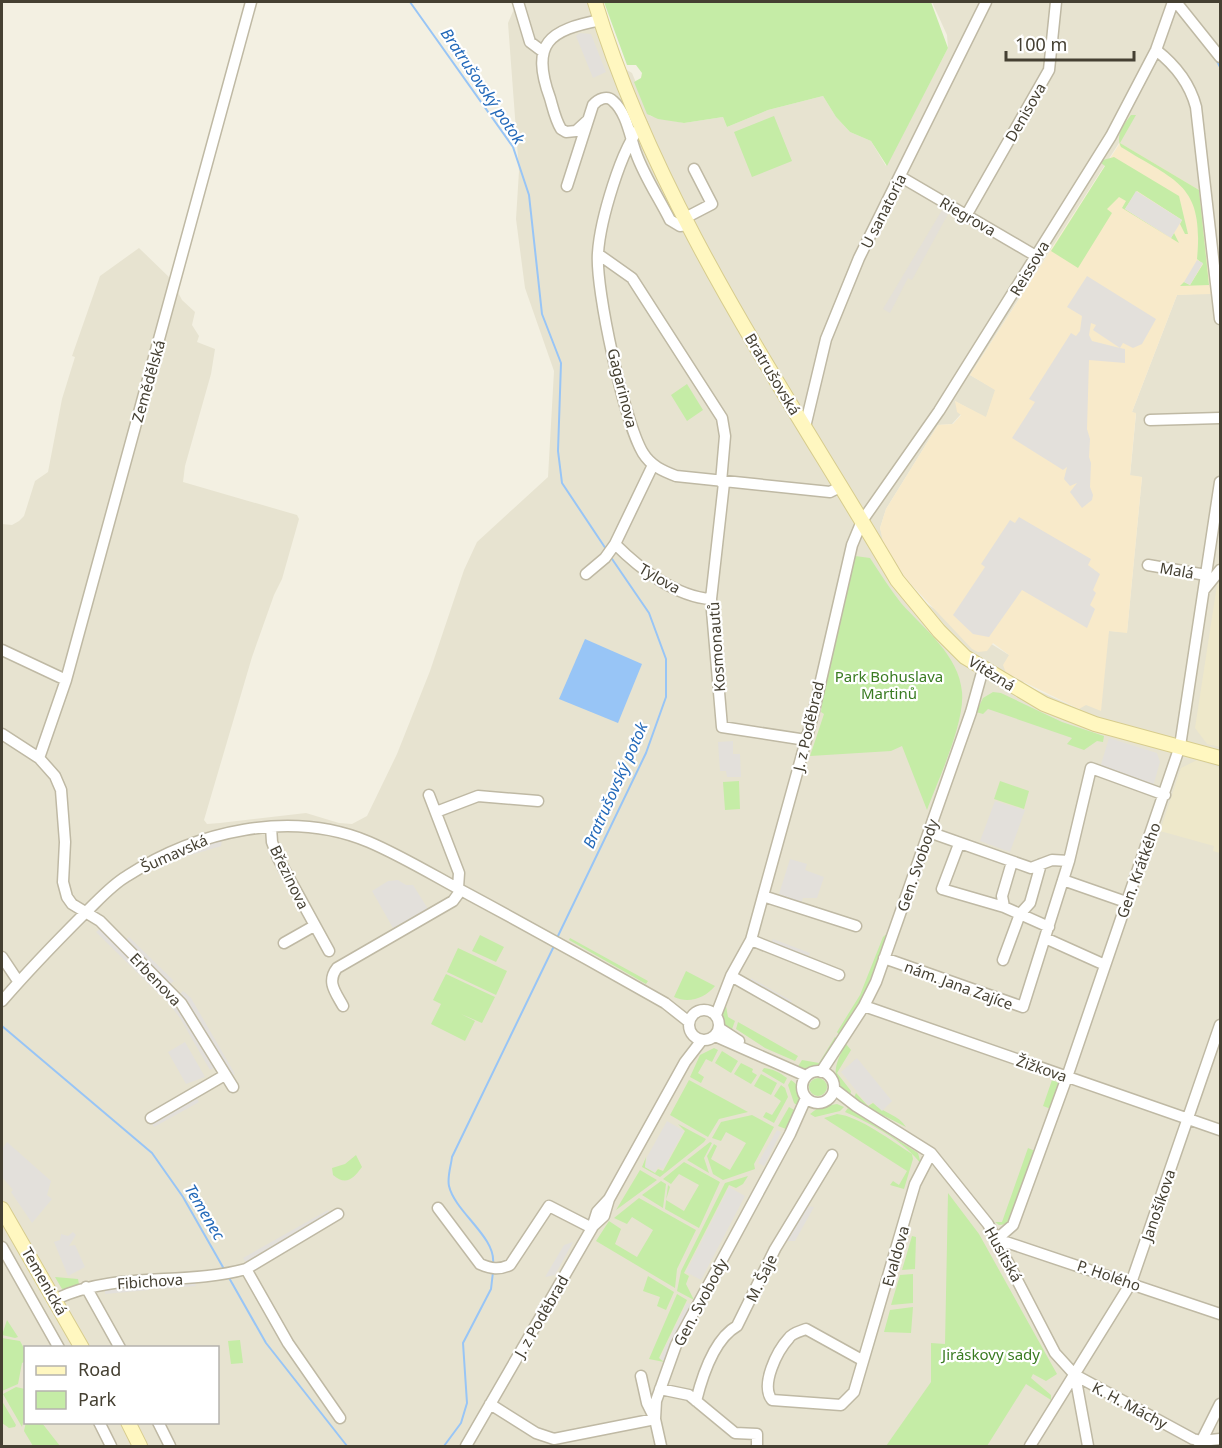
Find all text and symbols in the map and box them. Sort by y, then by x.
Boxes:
water label: Bratrušovský potok [436,24,531,149]
scale bar [1006,24,1134,62]
text: 100 m [1015,32,1067,56]
street label: Denisova [1000,79,1050,145]
street label: U sanatoria [856,170,910,252]
street label: Riegrova [936,192,1000,240]
street label: Reissova [1005,237,1053,299]
street label: Bratrušovská [741,329,805,419]
street label: Zemědělská [127,338,169,424]
street label: Gagarinova [603,346,643,430]
street label: Malá [1158,557,1196,583]
street label: Tylova [636,558,684,598]
street label: Kosmonautů [703,601,729,693]
street label: Vítězná [965,651,1019,695]
park label: Park Bohuslava Martinů [835,666,943,703]
street label: J. z Poděbrad [788,679,828,775]
water label: Bratrušovský potok [577,718,653,851]
street label: Gen. Svobody [892,816,942,914]
street label: Gen. Krátkého [1111,819,1165,921]
street label: Šumavská [137,829,211,877]
street label: Březinova [266,842,314,912]
street label: Erbenova [126,948,186,1010]
street label: nám. Jana Zajíce [902,956,1016,1014]
street label: Žižkova [1014,1050,1070,1086]
street label: Janošíkova [1136,1166,1180,1245]
water label: Temenec [180,1180,231,1245]
street label: Evaldova [877,1223,913,1289]
street label: Husitská [981,1223,1027,1285]
street label: Temenická [18,1244,72,1318]
street label: M. Šaje [741,1251,781,1305]
street label: Gen. Svobody [668,1254,732,1349]
street label: P. Holého [1075,1255,1143,1295]
street label: Fibichova [116,1269,184,1293]
street label: J. z Poděbrad [508,1271,573,1362]
park label: Jiráskovy sady [940,1344,1040,1364]
legend [24,1346,219,1424]
text: Road [78,1357,121,1381]
street label: K. H. Máchy [1089,1377,1171,1433]
text: Park [78,1387,116,1411]

